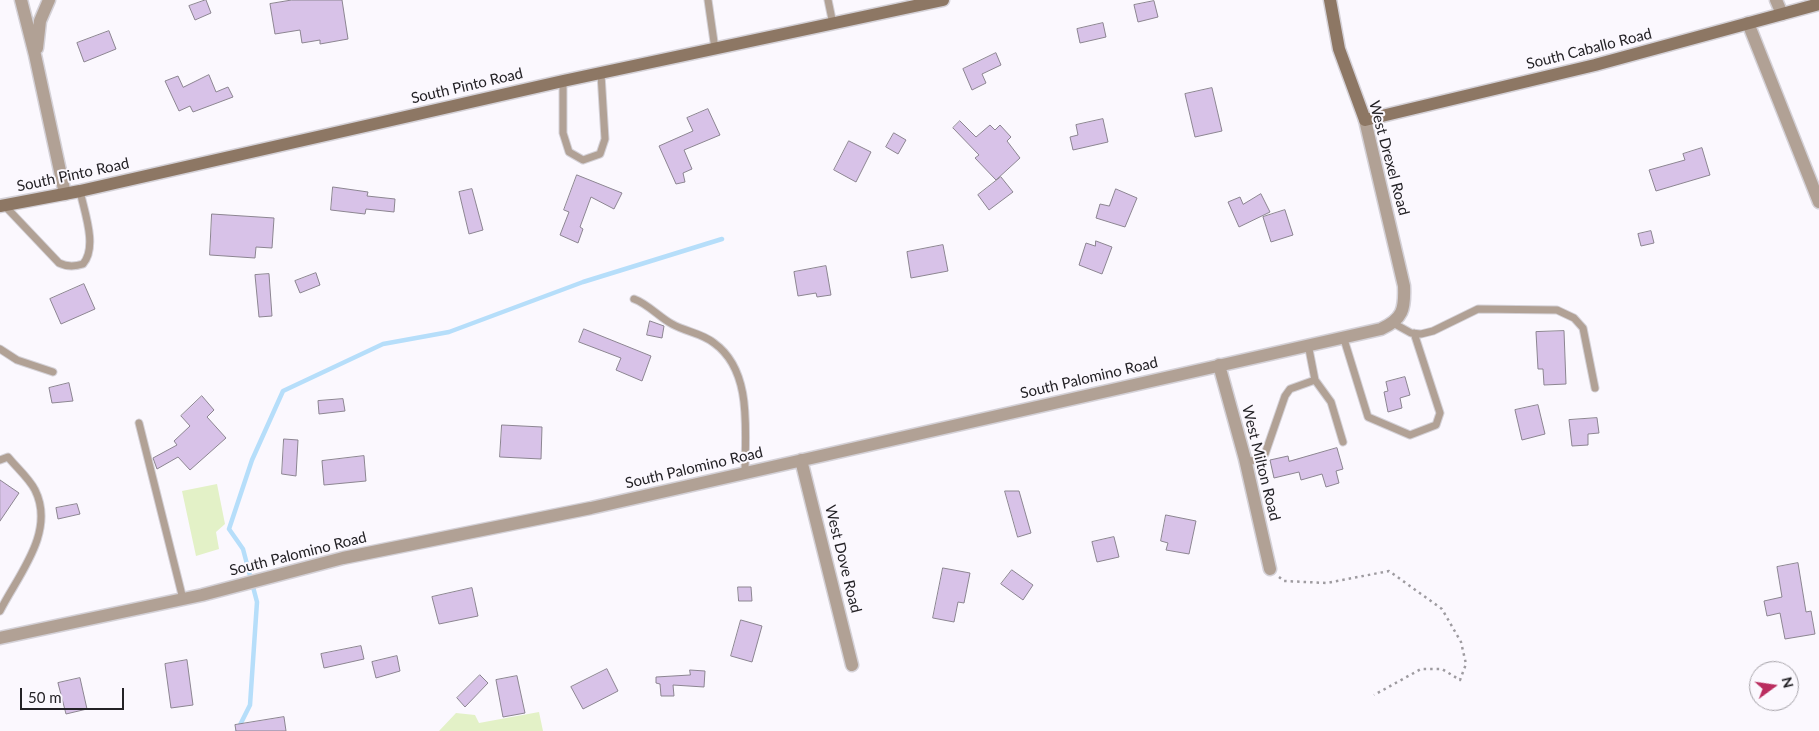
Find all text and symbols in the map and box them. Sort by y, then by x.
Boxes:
street label: South Caballo Road [1524,25,1654,73]
street label: South Pinto Road [409,64,525,108]
street label: West Drexel Road [1365,99,1413,217]
street label: South Pinto Road [15,154,131,196]
street label: South Palomino Road [1018,353,1160,403]
street label: West Milton Road [1238,403,1284,523]
street label: South Palomino Road [623,443,765,493]
street label: West Dove Road [821,503,865,615]
street label: South Palomino Road [228,528,368,580]
north arrow [1749,661,1799,711]
text: N [1779,675,1798,690]
scale bar [22,678,126,710]
text: 50 m [28,688,62,706]

